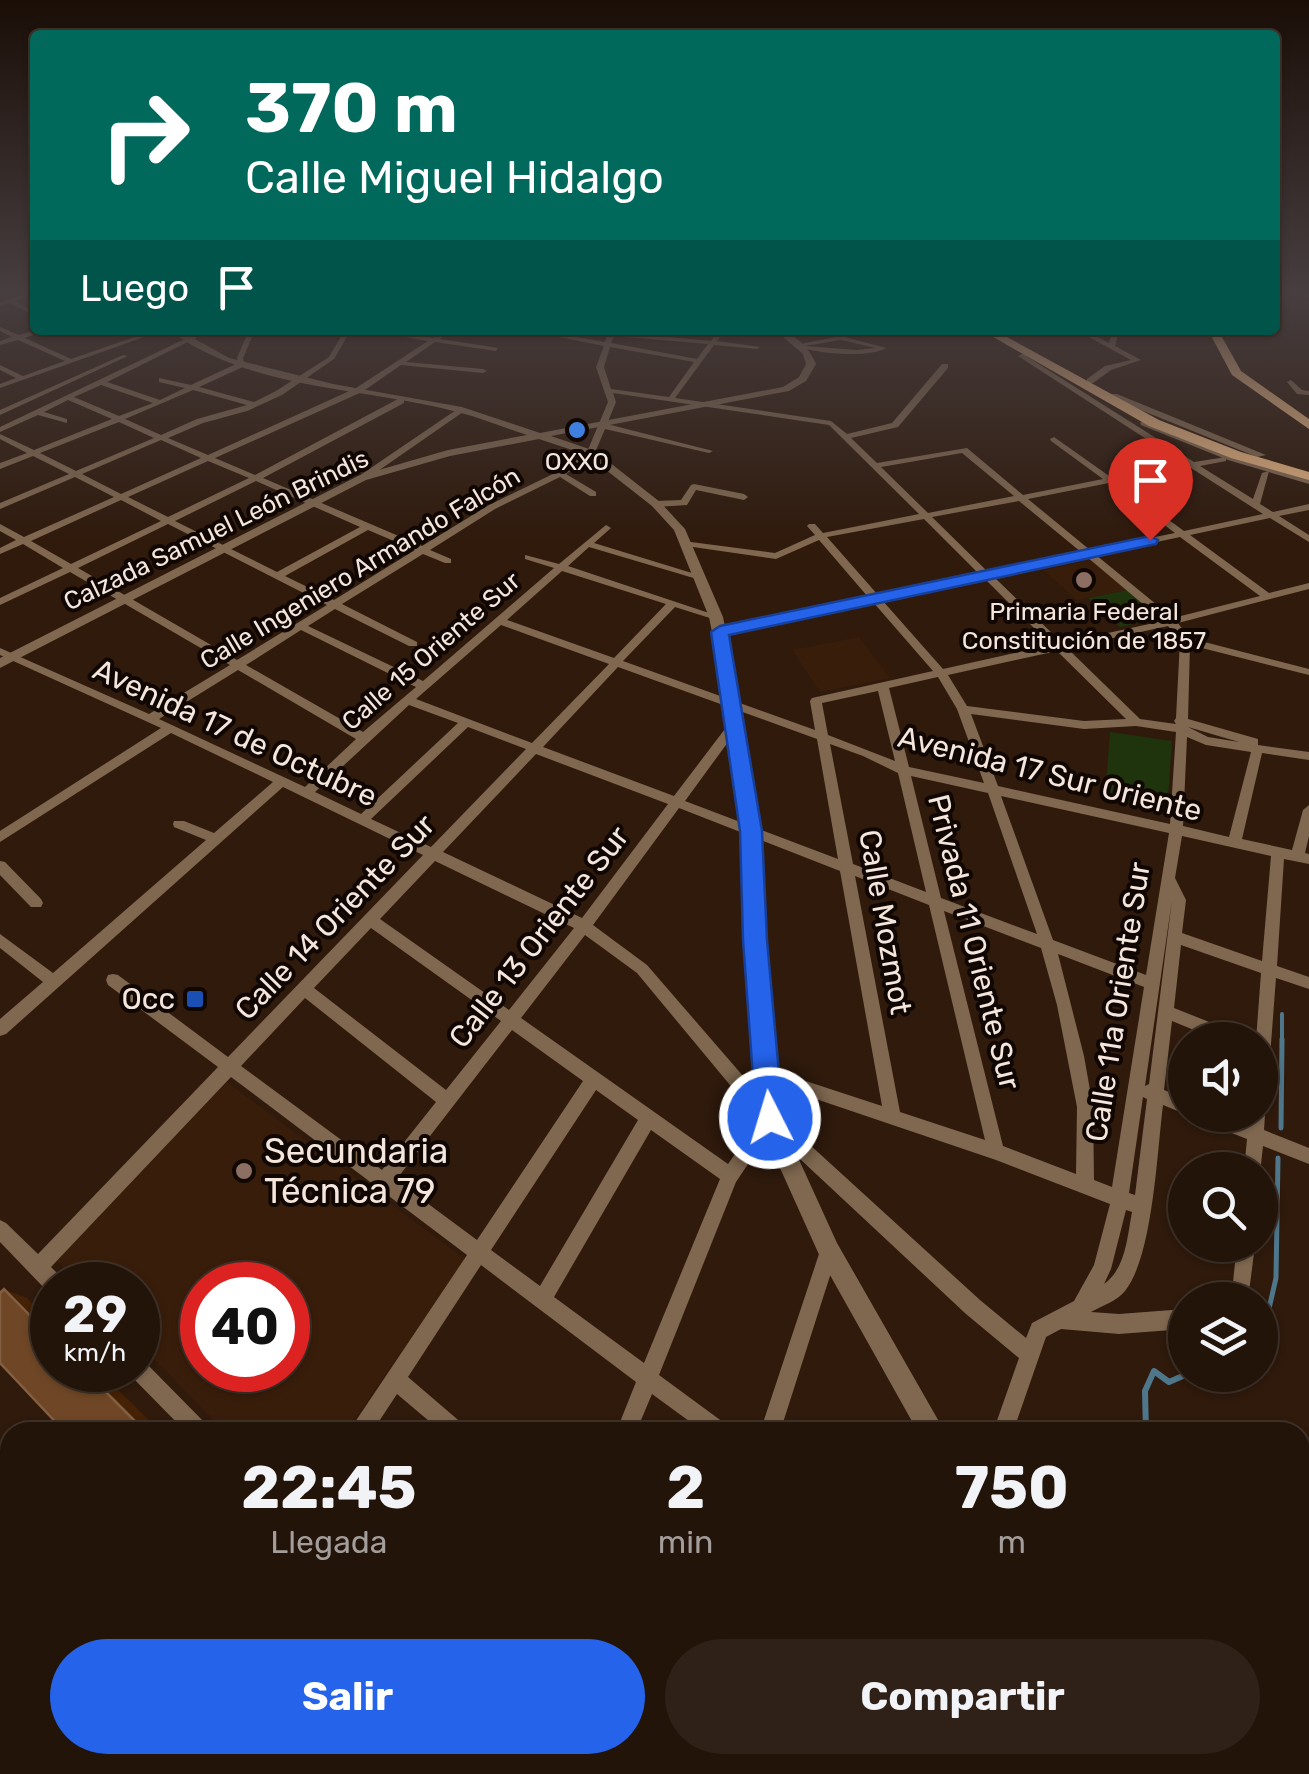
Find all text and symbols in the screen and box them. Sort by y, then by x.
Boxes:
text: 370 m [245,67,458,150]
icon: right [80,70,210,200]
text: Calle Miguel Hidalgo [245,151,664,204]
icon: arrive [209,260,264,315]
text: Luego [80,265,189,311]
marker: OXXO [566,419,588,441]
pin [1108,438,1193,541]
street label: Calzada Samuel León Brindis [59,443,373,617]
place label: OXXO [545,447,609,476]
icon: arrive [1123,453,1178,508]
street label: Calle Ingeniero Armando Falcón [195,461,525,675]
street label: Calle 15 Oriente Sur [336,566,526,736]
marker: Primaria Federal Constitución de 1857 [1073,569,1095,591]
place label: Primaria Federal Constitución de 1857 [962,597,1206,655]
street label: Avenida 17 de Octubre [87,651,383,815]
street label: Avenida 17 Sur Oriente [894,719,1206,829]
street label: Privada 11 Oriente Sur [920,791,1028,1094]
street label: Calle 14 Oriente Sur [228,806,443,1027]
street label: Calle 13 Oriente Sur [441,819,637,1055]
street label: Calle Mozmot [851,827,919,1017]
street label: Calle 11a Oriente Sur [1078,859,1158,1144]
place label: Occ [122,981,175,1017]
marker: Occ [184,988,206,1010]
map controls [1168,1022,1278,1392]
button: sound [1168,1022,1278,1132]
position arrow [718,1066,822,1170]
place label: Secundaria Técnica 79 [264,1130,448,1212]
button: search [1168,1152,1278,1262]
marker: Secundaria Técnica 79 [233,1160,255,1182]
speed limit sign: 40 [180,1262,310,1392]
button: layers [1168,1282,1278,1392]
text: 29 [63,1285,127,1345]
text: km/h [64,1338,126,1367]
text: 22:45 [241,1452,417,1523]
text: 2 [666,1452,705,1523]
text: 750 [955,1452,1069,1523]
text: Llegada [270,1523,388,1561]
text: min [658,1523,713,1561]
text: m [998,1523,1026,1561]
button: Salir [50,1639,645,1754]
button: Compartir [665,1639,1260,1754]

